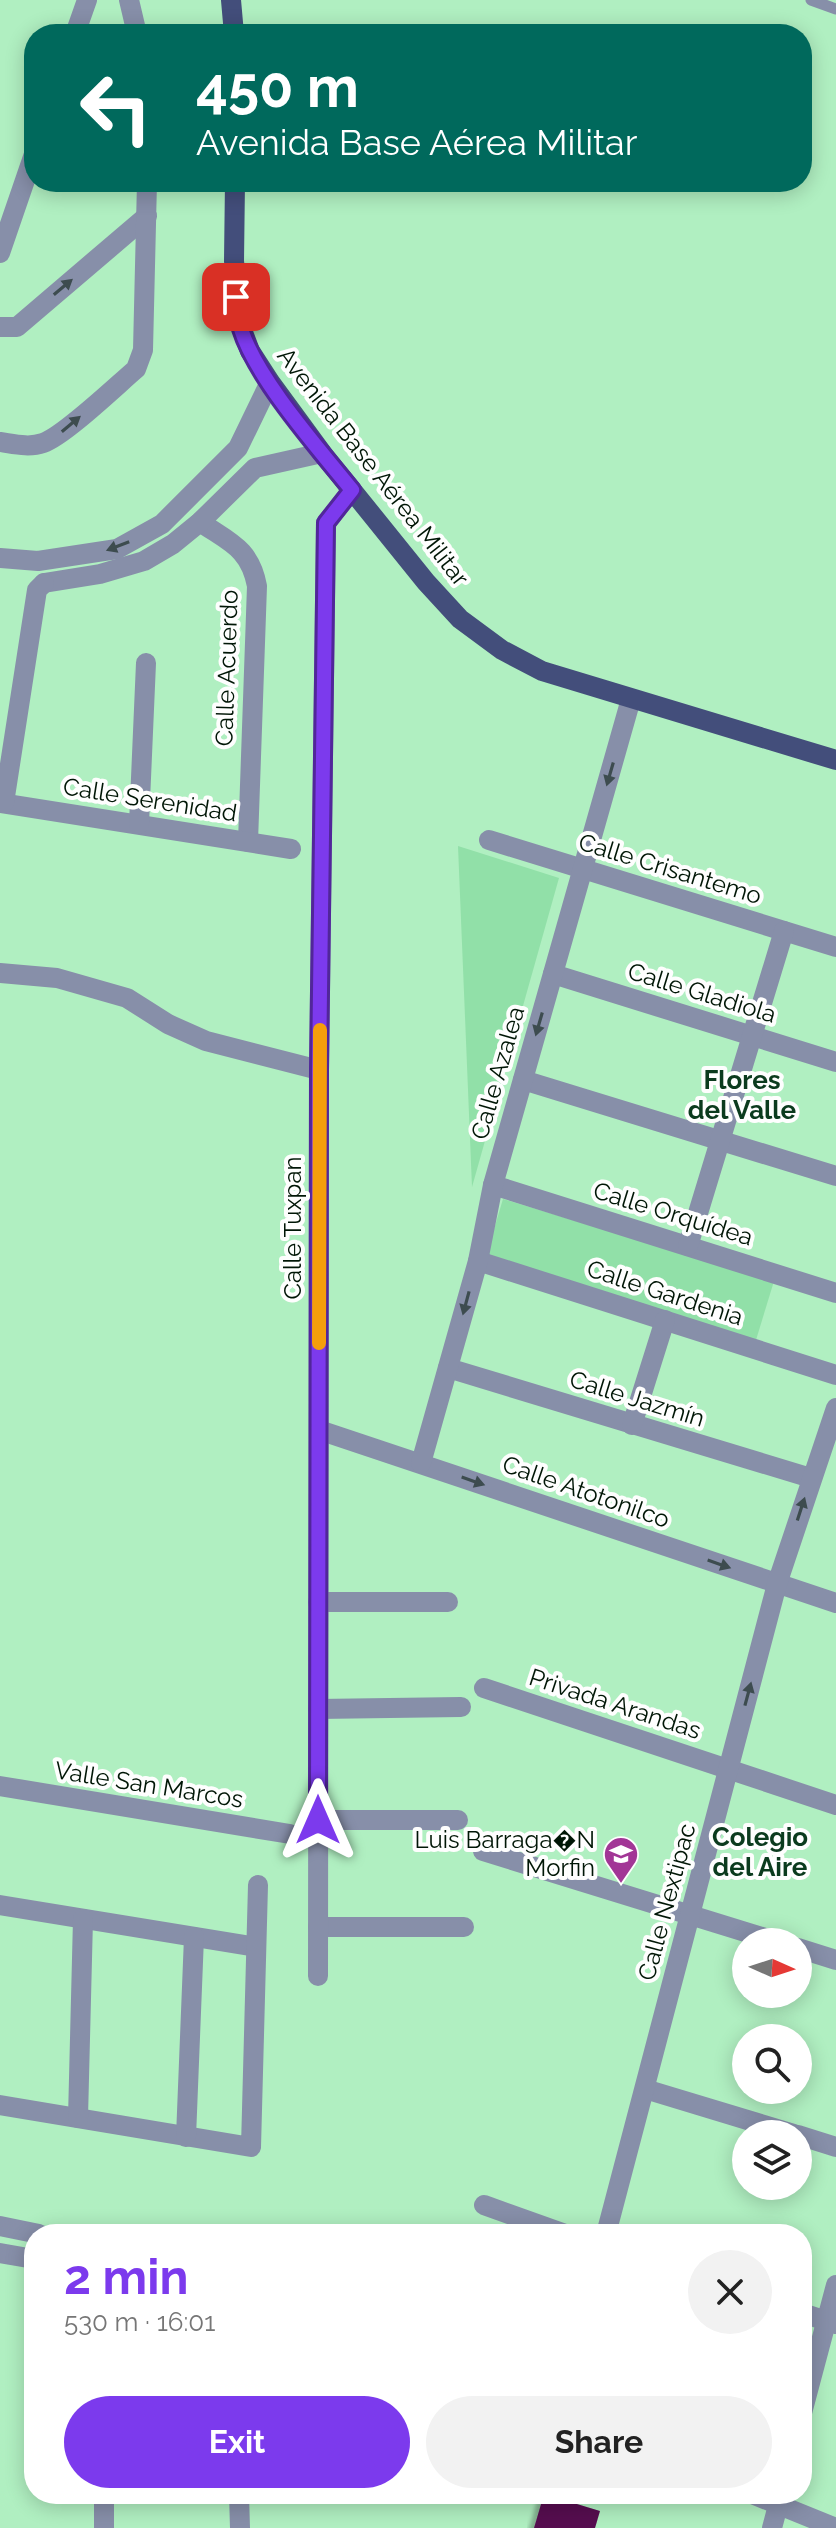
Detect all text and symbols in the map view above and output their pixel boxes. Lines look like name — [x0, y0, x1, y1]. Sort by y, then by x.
text: 450 m — [196, 54, 359, 120]
icon: left — [64, 56, 168, 160]
text: Avenida Base Aérea Militar — [196, 121, 637, 163]
pin — [202, 263, 270, 331]
icon: arrive — [214, 275, 258, 319]
one-way arrow — [53, 279, 73, 296]
street label: Avenida Base Aérea Militar — [271, 342, 476, 592]
one-way arrow — [61, 416, 81, 433]
one-way arrow — [105, 540, 129, 553]
street label: Calle Acuerdo — [209, 589, 244, 747]
one-way arrow — [603, 762, 615, 787]
street label: Calle Serenidad — [61, 771, 239, 828]
street label: Calle Crisantemo — [575, 827, 765, 910]
street label: Calle Gladiola — [624, 956, 780, 1029]
street label: Calle Azalea — [465, 1003, 530, 1143]
one-way arrow — [532, 1012, 544, 1037]
district label: Flores del Valle — [688, 1065, 797, 1125]
street label: Calle Tuxpan — [278, 1157, 307, 1299]
street label: Calle Orquídea — [590, 1176, 756, 1252]
street label: Calle Gardenia — [583, 1254, 747, 1331]
one-way arrow — [460, 1290, 472, 1315]
street label: Calle Jazmín — [566, 1364, 708, 1433]
street label: Calle Atotonilco — [499, 1449, 674, 1534]
one-way arrow — [461, 1475, 485, 1488]
one-way arrow — [795, 1497, 808, 1521]
one-way arrow — [707, 1558, 731, 1571]
street label: Privada Arandas — [526, 1662, 705, 1745]
one-way arrow — [743, 1681, 755, 1706]
street label: Valle San Marcos — [53, 1755, 245, 1814]
position arrow — [276, 1778, 360, 1862]
street label: Calle Nextipac — [632, 1820, 701, 1983]
district label: Colegio del Aire — [712, 1822, 808, 1882]
place label: Luis Barraga�N Morfin — [414, 1825, 595, 1882]
school or university icon: Luis Barraga�N Morfin — [602, 1835, 640, 1885]
north arrow — [732, 1928, 812, 2008]
map controls — [732, 1928, 812, 2200]
button: search — [732, 2024, 812, 2104]
button: layers — [732, 2120, 812, 2200]
text: 2 min — [64, 2249, 189, 2305]
button: close — [688, 2250, 772, 2334]
text: 530 m · 16:01 — [64, 2307, 215, 2337]
button: Exit — [64, 2396, 410, 2488]
button: Share — [426, 2396, 772, 2488]

